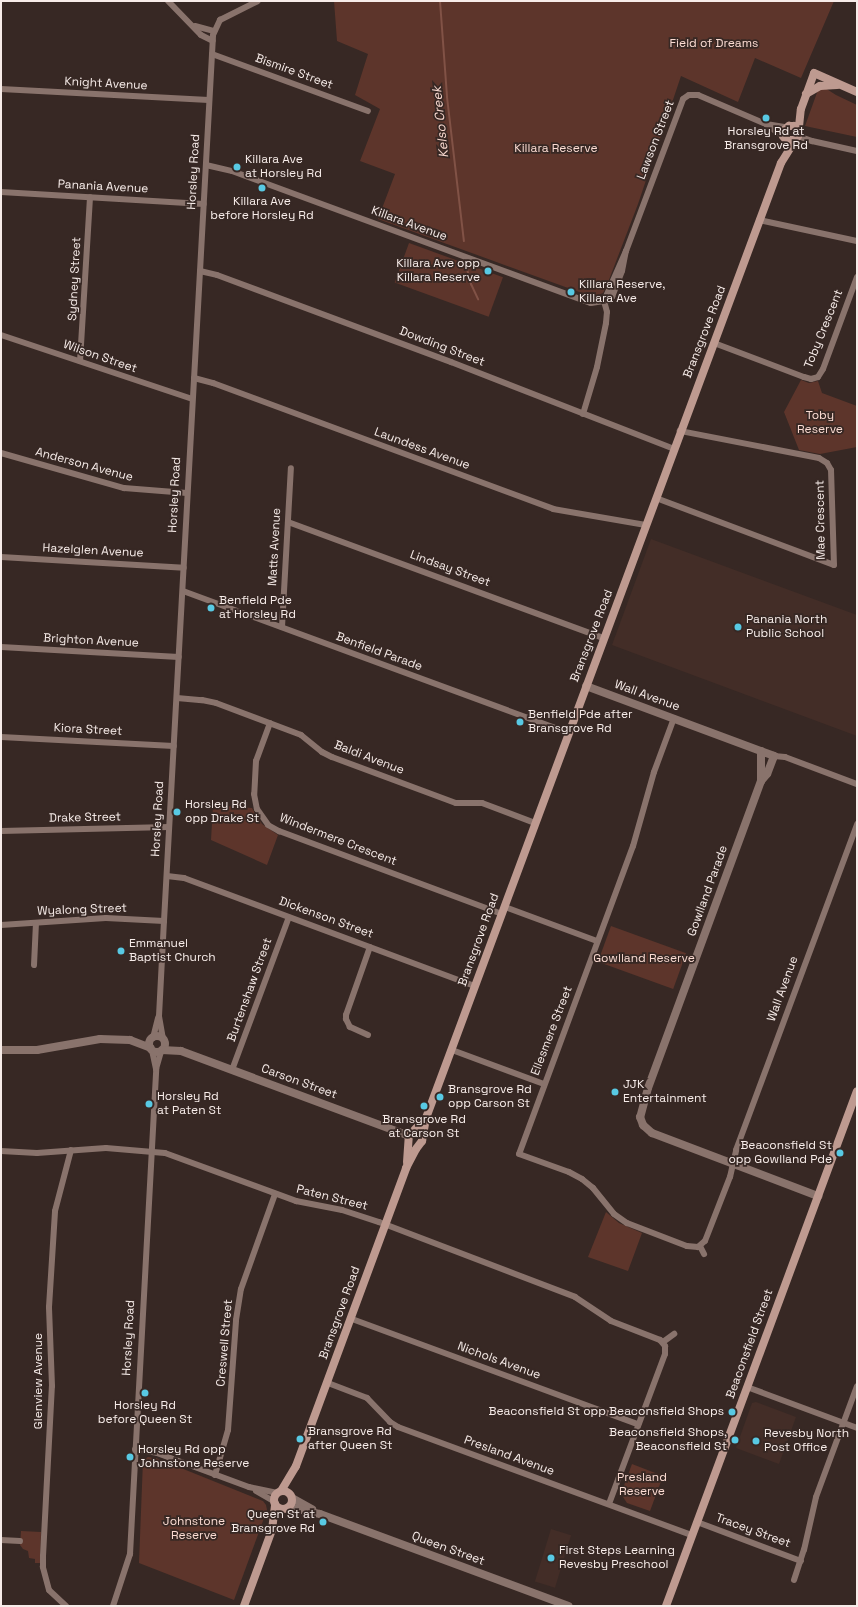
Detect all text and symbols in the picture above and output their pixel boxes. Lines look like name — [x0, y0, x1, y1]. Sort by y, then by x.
park label: Field of Dreams — [670, 37, 758, 51]
street label: Bismire Street — [253, 51, 335, 93]
street label: Knight Avenue — [64, 75, 148, 93]
water label: Kelso Creek — [429, 85, 453, 159]
street label: Lawson Street — [634, 98, 678, 182]
marker: Horsley Rd at Bransgrove Rd — [761, 113, 771, 123]
place label: Horsley Rd at Bransgrove Rd — [724, 125, 808, 153]
street label: Horsley Road — [185, 134, 203, 210]
park label: Killara Reserve — [514, 142, 598, 156]
place label: Killara Ave at Horsley Rd — [245, 153, 322, 181]
marker: Killara Ave at Horsley Rd — [232, 162, 242, 172]
street label: Panania Avenue — [57, 177, 149, 197]
marker: Killara Ave before Horsley Rd — [257, 183, 267, 193]
place label: Killara Ave before Horsley Rd — [210, 195, 314, 223]
street label: Killara Avenue — [369, 204, 449, 244]
street label: Sydney Street — [66, 237, 84, 321]
place label: Killara Ave opp Killara Reserve — [396, 257, 480, 285]
marker: Killara Ave opp Killara Reserve — [483, 266, 493, 276]
place label: Killara Reserve, Killara Ave — [579, 278, 665, 306]
street label: Bransgrove Road — [681, 284, 729, 380]
marker: Killara Reserve, Killara Ave — [566, 287, 576, 297]
street label: Toby Crescent — [802, 287, 846, 371]
street label: Dowding Street — [397, 324, 487, 370]
street label: Wilson Street — [61, 338, 139, 376]
park label: Toby Reserve — [797, 409, 843, 437]
street label: Laundess Avenue — [372, 425, 472, 473]
street label: Anderson Avenue — [33, 445, 135, 485]
street label: Horsley Road — [166, 457, 184, 533]
street label: Mae Crescent — [813, 480, 829, 560]
street label: Matts Avenue — [266, 507, 284, 587]
street label: Hazelglen Avenue — [42, 541, 144, 561]
street label: Lindsay Street — [408, 548, 492, 590]
street label: Bransgrove Road — [568, 588, 616, 684]
place label: Benfield Pde at Horsley Rd — [219, 594, 296, 622]
marker: Benfield Pde at Horsley Rd — [206, 603, 216, 613]
place label: Panania North Public School — [746, 613, 827, 641]
marker: Panania North Public School — [733, 622, 743, 632]
street label: Benfield Parade — [334, 630, 424, 674]
street label: Brighton Avenue — [43, 631, 139, 651]
street label: Wall Avenue — [612, 677, 682, 715]
place label: Benfield Pde after Bransgrove Rd — [528, 708, 633, 736]
marker: Benfield Pde after Bransgrove Rd — [515, 717, 525, 727]
street label: Kiora Street — [53, 721, 123, 739]
street label: Baldi Avenue — [332, 738, 406, 778]
street label: Horsley Road — [149, 781, 167, 857]
place label: Horsley Rd opp Drake St — [185, 798, 259, 826]
marker: Horsley Rd opp Drake St — [172, 807, 182, 817]
street label: Drake Street — [49, 810, 121, 826]
street label: Windermere Crescent — [277, 811, 399, 869]
street label: Gowlland Parade — [685, 844, 731, 938]
street label: Bransgrove Road — [455, 892, 503, 988]
street label: Dickenson Street — [277, 894, 375, 942]
street label: Wyalong Street — [37, 901, 127, 919]
street label: Burtenshaw Street — [225, 936, 275, 1044]
place label: Emmanuel Baptist Church — [129, 937, 216, 965]
marker: Emmanuel Baptist Church — [116, 946, 126, 956]
park label: Gowlland Reserve — [593, 952, 695, 966]
street label: Wall Avenue — [764, 954, 802, 1024]
street label: Ellesmere Street — [528, 984, 576, 1078]
street label: Carson Street — [259, 1062, 339, 1102]
place label: JJK Entertainment — [623, 1078, 707, 1106]
place label: Bransgrove Rd opp Carson St — [448, 1083, 532, 1111]
marker: JJK Entertainment — [610, 1087, 620, 1097]
place label: Horsley Rd at Paten St — [157, 1090, 221, 1118]
marker: Bransgrove Rd opp Carson St — [435, 1092, 445, 1102]
marker: Horsley Rd at Paten St — [144, 1099, 154, 1109]
marker: Bransgrove Rd at Carson St — [419, 1101, 429, 1111]
place label: Bransgrove Rd at Carson St — [382, 1113, 466, 1141]
place label: Beaconsfield St opp Gowlland Pde — [728, 1139, 832, 1167]
marker: Beaconsfield St opp Gowlland Pde — [835, 1148, 845, 1158]
street label: Paten Street — [295, 1182, 369, 1214]
street label: Bransgrove Road — [316, 1265, 364, 1361]
street label: Beaconsfield Street — [724, 1287, 776, 1401]
street label: Creswell Street — [214, 1299, 236, 1387]
street label: Horsley Road — [120, 1300, 138, 1376]
street label: Glenview Avenue — [32, 1333, 46, 1429]
street label: Nichols Avenue — [455, 1339, 543, 1383]
marker: Horsley Rd before Queen St — [140, 1388, 150, 1398]
place label: Horsley Rd before Queen St — [98, 1399, 192, 1427]
place label: Beaconsfield St opp Beaconsfield Shops — [488, 1405, 724, 1419]
marker: Beaconsfield St opp Beaconsfield Shops — [727, 1407, 737, 1417]
place label: Bransgrove Rd after Queen St — [308, 1425, 393, 1453]
place label: Beaconsfield Shops, Beaconsfield St — [609, 1426, 727, 1454]
place label: Revesby North Post Office — [764, 1427, 849, 1455]
street label: Presland Avenue — [462, 1433, 556, 1479]
marker: Bransgrove Rd after Queen St — [295, 1434, 305, 1444]
marker: Beaconsfield Shops, Beaconsfield St — [730, 1435, 740, 1445]
marker: Revesby North Post Office — [751, 1436, 761, 1446]
place label: Horsley Rd opp Johnstone Reserve — [138, 1443, 249, 1471]
marker: Horsley Rd opp Johnstone Reserve — [125, 1452, 135, 1462]
park label: Presland Reserve — [617, 1471, 667, 1499]
place label: Queen St at Bransgrove Rd — [231, 1508, 315, 1536]
street label: Tracey Street — [714, 1511, 792, 1551]
park label: Johnstone Reserve — [163, 1515, 225, 1543]
marker: Queen St at Bransgrove Rd — [318, 1517, 328, 1527]
street label: Queen Street — [410, 1529, 486, 1569]
place label: First Steps Learning Revesby Preschool — [559, 1544, 675, 1572]
marker: First Steps Learning Revesby Preschool — [546, 1553, 556, 1563]

